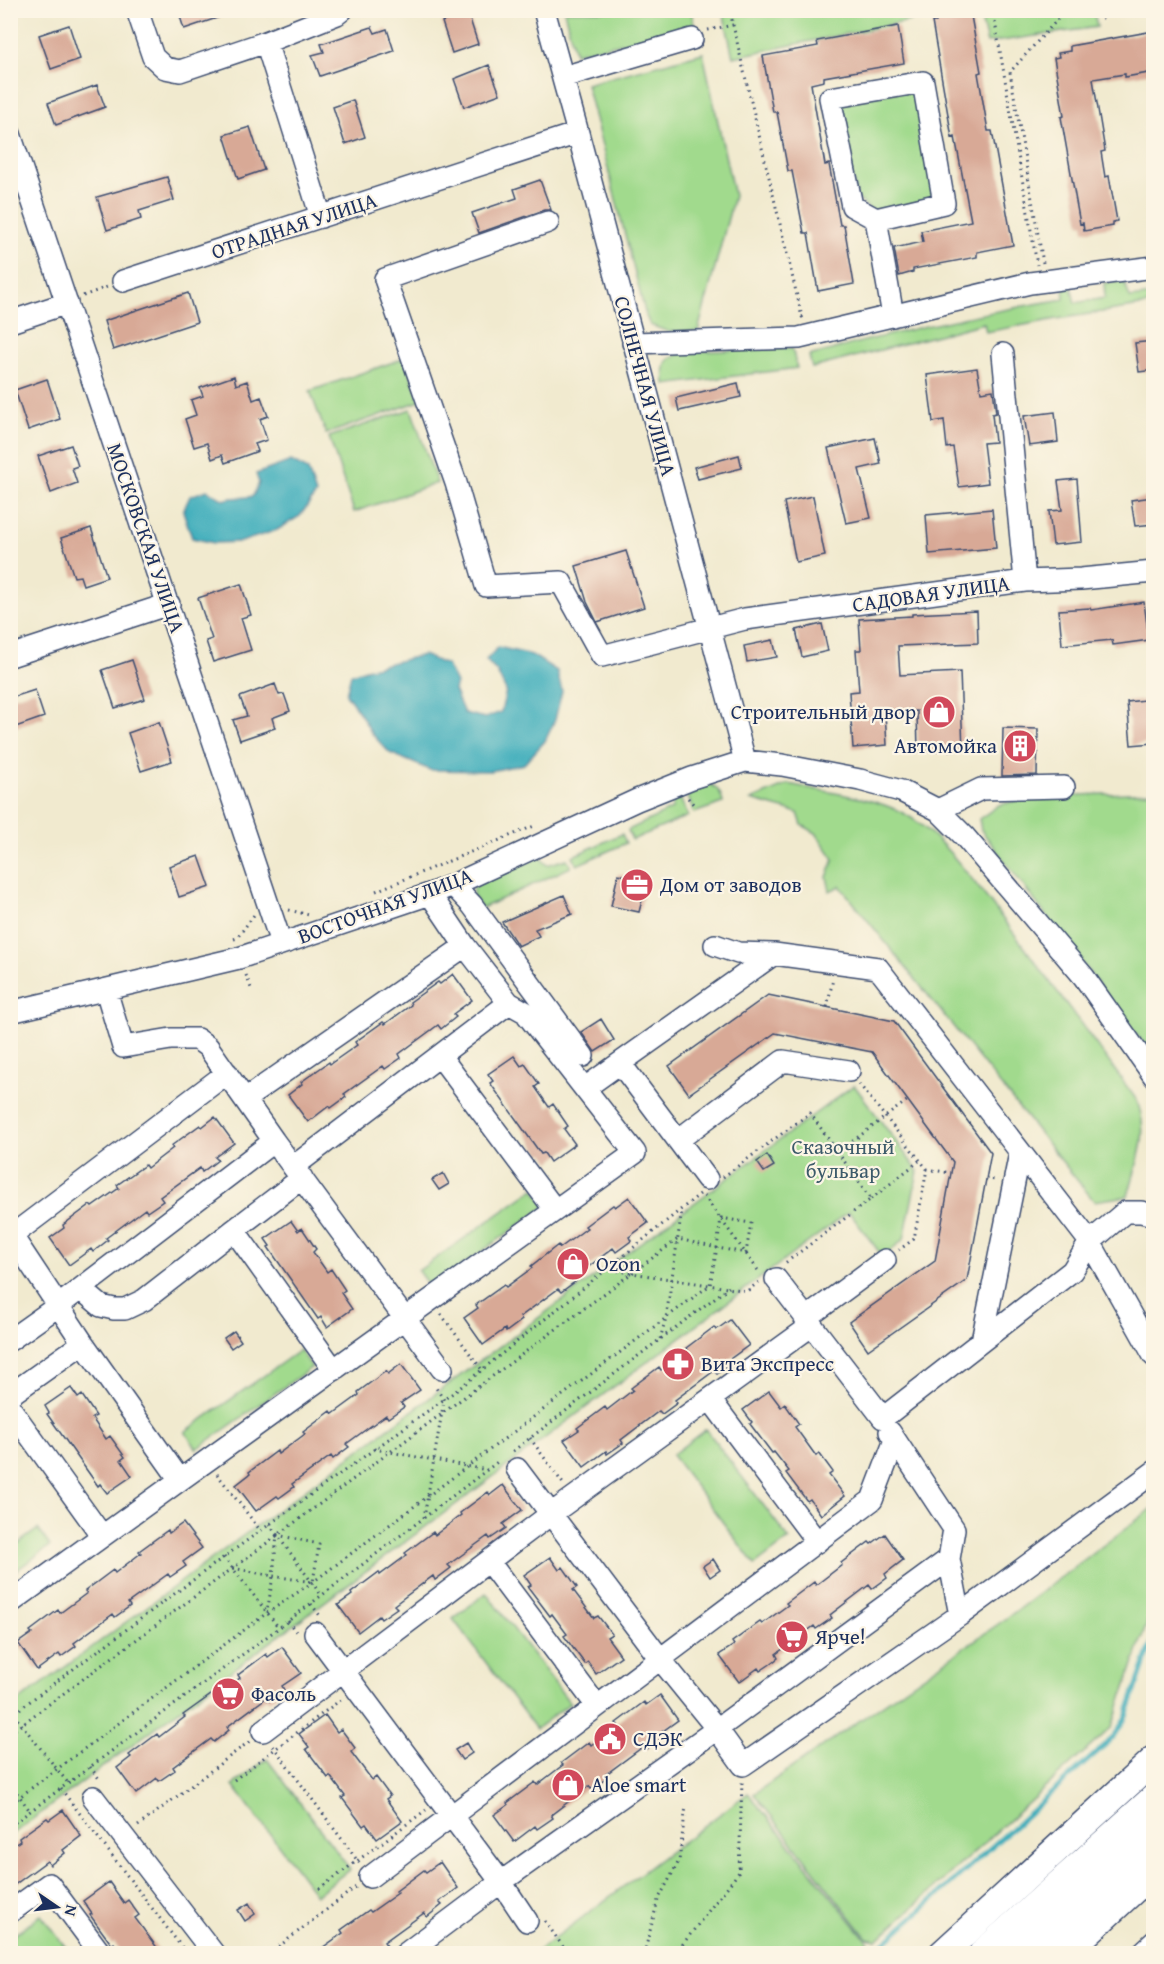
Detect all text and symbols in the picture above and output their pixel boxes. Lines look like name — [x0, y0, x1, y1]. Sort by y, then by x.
street label: ОТРАДНАЯ УЛИЦА — [207, 184, 381, 267]
street label: СОЛНЕЧНАЯ УЛИЦА — [607, 292, 684, 480]
street label: МОСКОВСКАЯ УЛИЦА — [99, 439, 194, 637]
street label: САДОВАЯ УЛИЦА — [850, 567, 1012, 620]
shop icon: Строительный двор — [921, 694, 957, 730]
place label: Строительный двор — [731, 696, 916, 727]
building icon: Автомойка — [1002, 728, 1038, 764]
place label: Автомойка — [894, 730, 997, 761]
street label: ВОСТОЧНАЯ УЛИЦА — [293, 859, 477, 951]
office icon: Дом от заводов — [619, 867, 655, 903]
place label: Дом от заводов — [659, 869, 802, 900]
park label: Сказочный бульвар — [792, 1131, 894, 1186]
shop icon: Ozon — [555, 1246, 591, 1282]
place label: Ozon — [596, 1248, 641, 1279]
pharmacy icon: Вита Экспресс — [660, 1346, 696, 1382]
place label: Вита Экспресс — [701, 1348, 834, 1379]
supermarket icon: Ярче! — [774, 1619, 810, 1655]
place label: Ярче! — [814, 1621, 866, 1652]
supermarket icon: Фасоль — [210, 1676, 246, 1712]
place label: Фасоль — [251, 1678, 316, 1709]
public building icon: СДЭК — [592, 1721, 628, 1757]
place label: СДЭК — [633, 1723, 683, 1754]
shop icon: Aloe smart — [550, 1767, 586, 1803]
place label: Aloe smart — [591, 1769, 687, 1800]
north arrow — [27, 1877, 87, 1937]
text: N — [59, 1903, 84, 1919]

